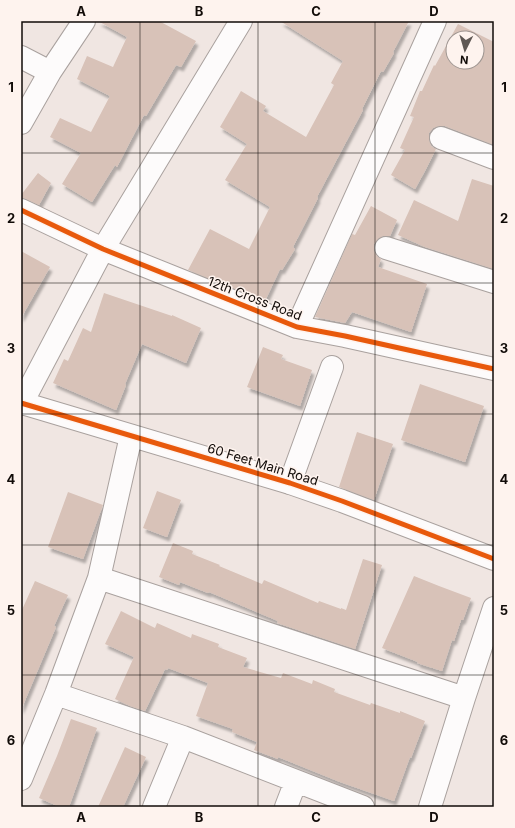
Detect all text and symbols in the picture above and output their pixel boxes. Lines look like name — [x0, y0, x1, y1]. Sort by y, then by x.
text: A — [76, 3, 86, 19]
text: B — [195, 3, 204, 19]
text: C — [311, 3, 321, 19]
text: D — [429, 3, 439, 19]
north arrow — [445, 30, 485, 70]
text: N — [459, 53, 469, 67]
text: 1 — [8, 79, 14, 95]
text: 1 — [501, 79, 507, 95]
text: 2 — [7, 210, 15, 226]
text: 2 — [500, 210, 508, 226]
street label: 12th Cross Road — [206, 273, 304, 323]
text: 3 — [7, 340, 15, 356]
text: 3 — [500, 340, 508, 356]
street label: 60 Feet Main Road — [206, 440, 320, 488]
text: 4 — [7, 471, 16, 487]
text: 4 — [500, 471, 509, 487]
text: 5 — [7, 602, 15, 618]
text: 5 — [500, 602, 508, 618]
text: 6 — [7, 732, 15, 748]
text: 6 — [500, 732, 508, 748]
text: A — [76, 809, 86, 825]
text: B — [195, 809, 204, 825]
text: C — [311, 809, 321, 825]
text: D — [429, 809, 439, 825]

